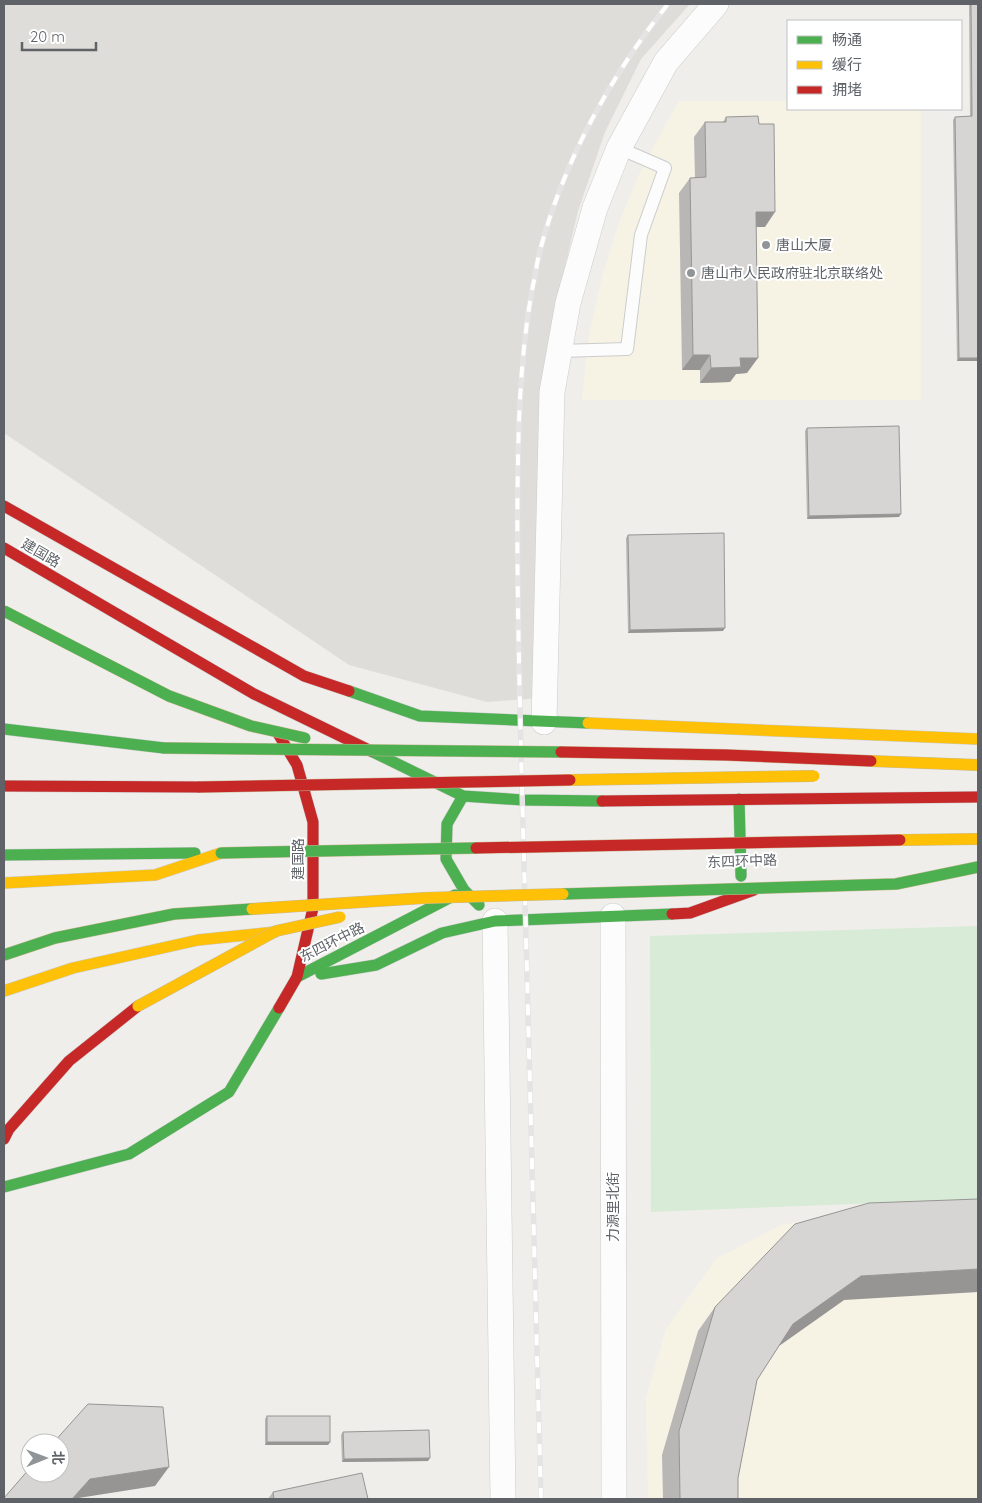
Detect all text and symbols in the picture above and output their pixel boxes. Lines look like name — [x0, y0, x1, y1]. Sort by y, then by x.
scale bar — [22, 20, 96, 52]
legend — [787, 20, 962, 110]
text: 20 m — [30, 27, 65, 46]
text: 畅通 — [832, 30, 862, 49]
text: 缓行 — [832, 55, 862, 74]
text: 拥堵 — [832, 80, 862, 99]
place label: 唐山大厦 — [776, 236, 832, 254]
marker: 唐山大厦 — [760, 239, 772, 251]
place label: 唐山市人民政府驻北京联络处 — [701, 264, 883, 282]
marker: 唐山市人民政府驻北京联络处 — [685, 267, 697, 279]
street label: 建国路 — [18, 535, 64, 571]
street label: 建国路 — [289, 838, 307, 880]
street label: 东四环中路 — [707, 851, 777, 871]
street label: 东四环中路 — [297, 918, 367, 966]
street label: 力源里北街 — [604, 1172, 622, 1242]
north arrow — [20, 1433, 70, 1483]
text: 北 — [49, 1451, 67, 1465]

